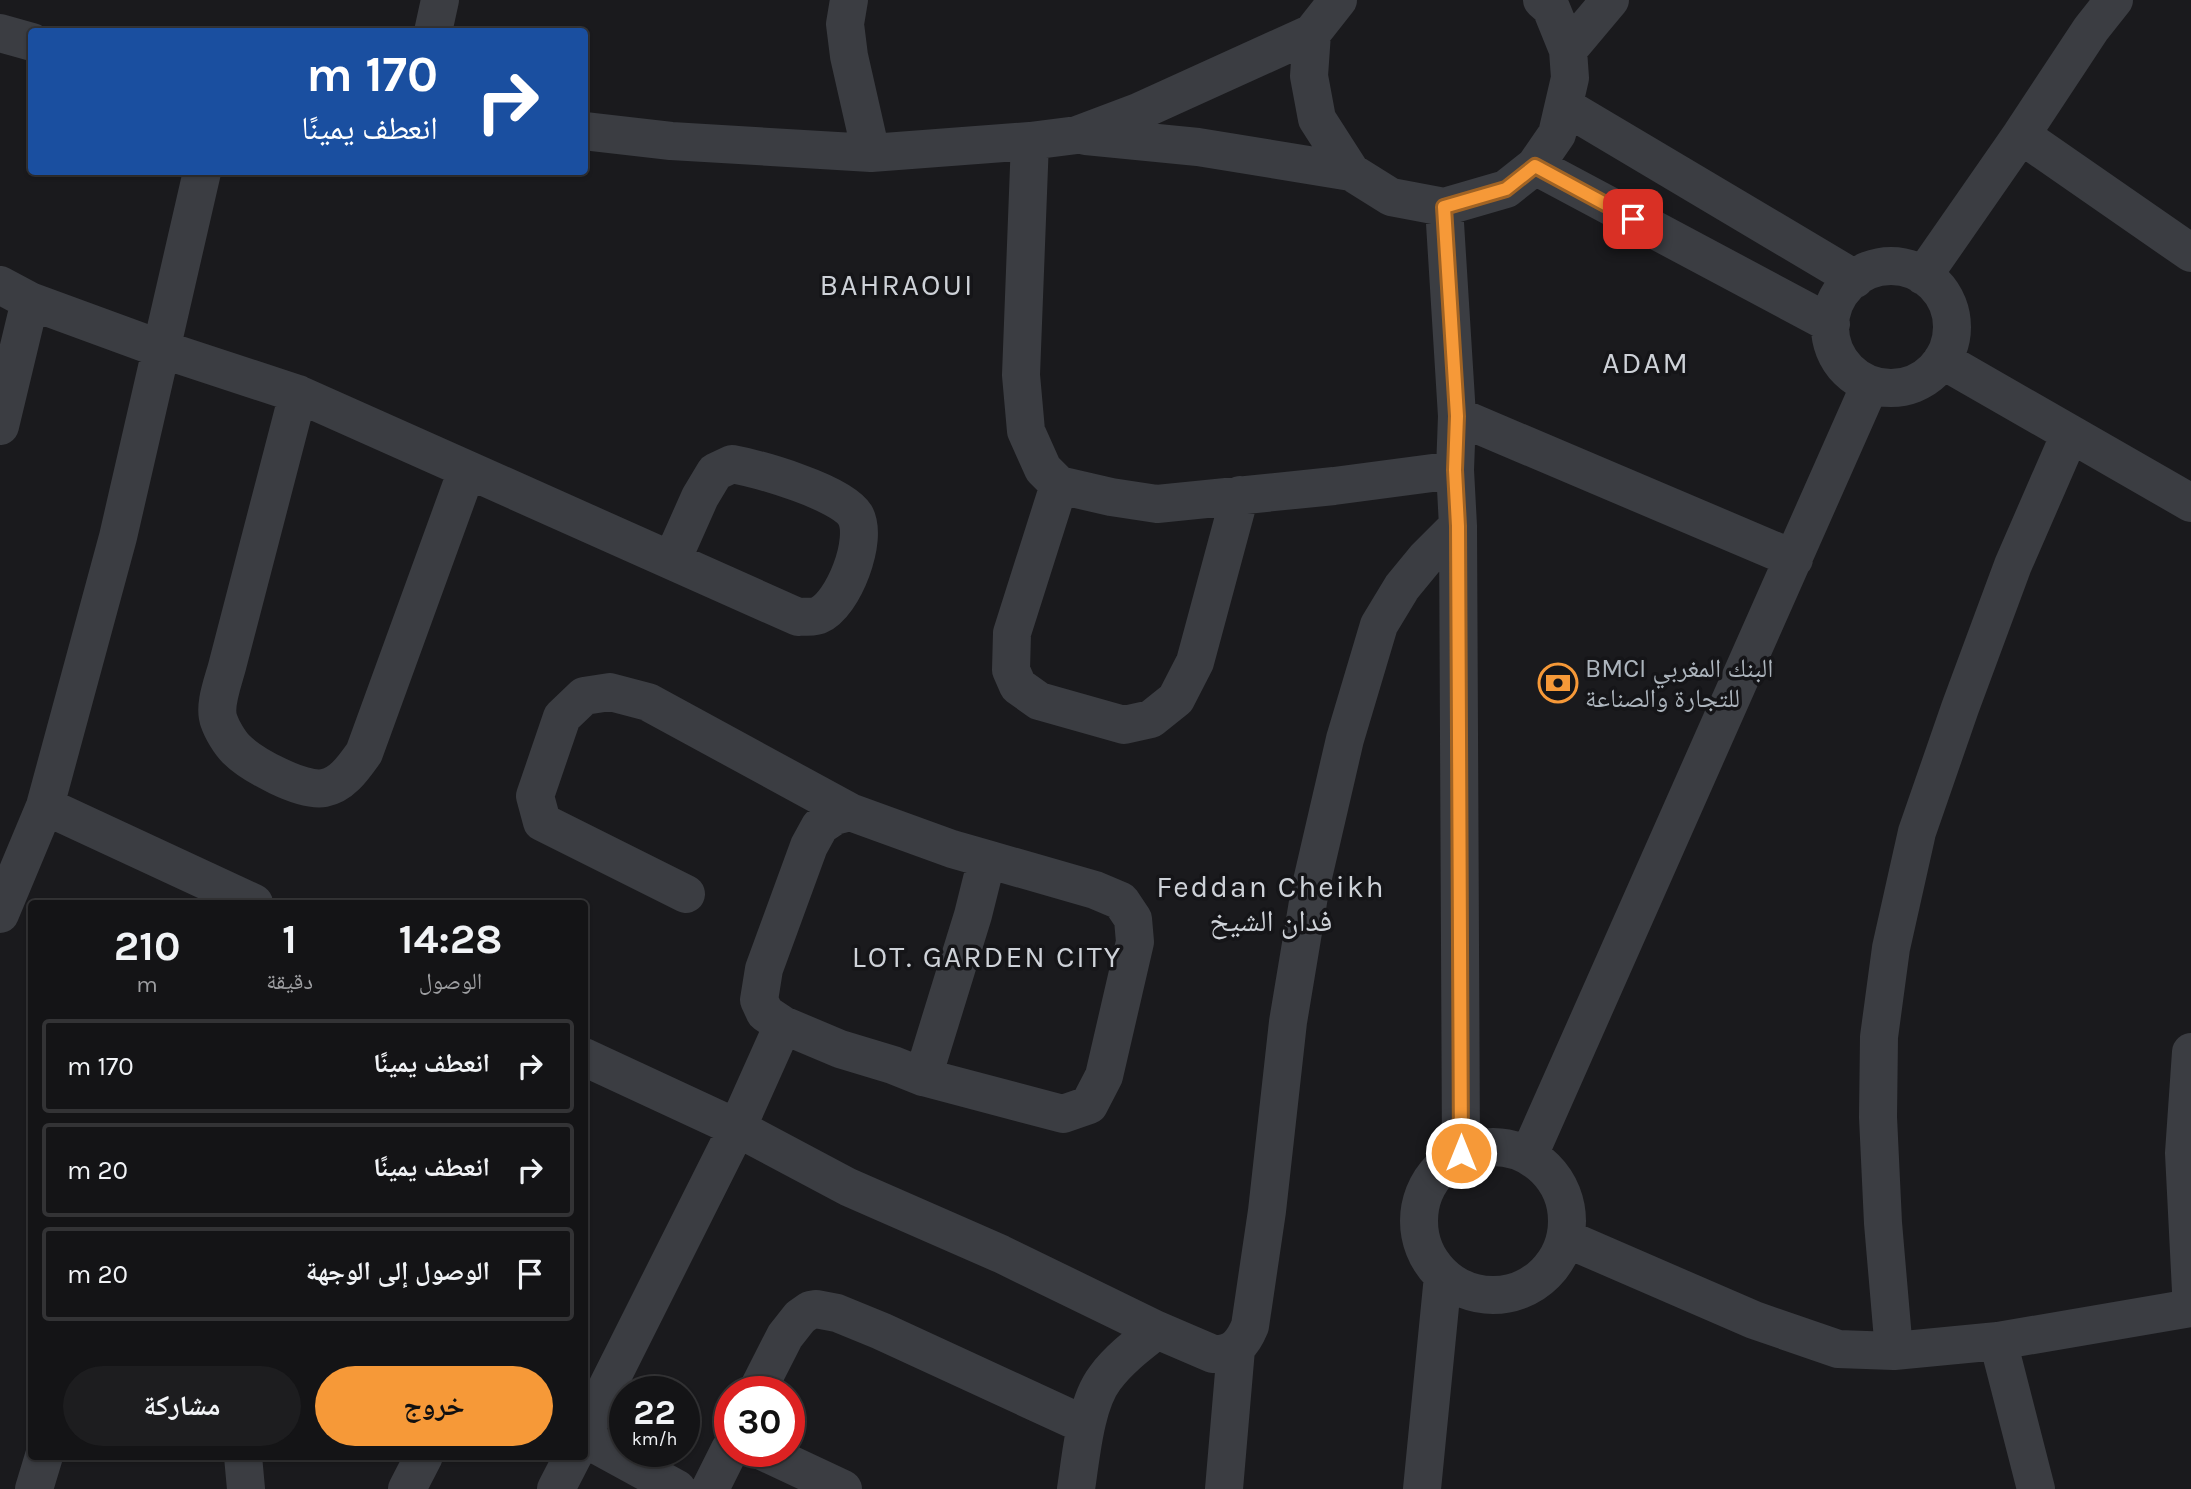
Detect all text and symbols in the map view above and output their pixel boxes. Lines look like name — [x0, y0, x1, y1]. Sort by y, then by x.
text: 170 m — [306, 46, 438, 103]
icon: right — [462, 56, 553, 147]
text: انعطف يمينًا — [301, 110, 438, 147]
pin — [1603, 189, 1663, 249]
icon: arrive — [1614, 200, 1652, 238]
district label: BAHRAOUI — [820, 267, 974, 303]
district label: ADAM — [1602, 345, 1690, 381]
place label: BMCI البنك المغربي للتجارة والصناعة — [1585, 653, 1774, 714]
bank icon: BMCI البنك المغربي للتجارة والصناعة — [1537, 662, 1579, 704]
district label: Feddan Cheikh فدان الشيخ — [1156, 869, 1386, 940]
text: 1 — [282, 914, 297, 964]
text: 14:28 — [399, 914, 502, 964]
text: 210 — [114, 921, 181, 971]
district label: LOT. GARDEN CITY — [852, 939, 1122, 975]
text: دقيقة — [266, 968, 313, 995]
text: الوصول — [419, 968, 482, 995]
text: m — [136, 971, 158, 998]
icon: right — [511, 1047, 549, 1085]
text: انعطف يمينًا — [373, 1048, 490, 1079]
text: 170 m — [67, 1051, 134, 1082]
position arrow — [1424, 1116, 1498, 1190]
icon: right — [511, 1151, 549, 1189]
text: انعطف يمينًا — [373, 1152, 490, 1183]
text: 20 m — [67, 1155, 128, 1186]
icon: arrive — [511, 1255, 549, 1293]
text: الوصول إلى الوجهة — [306, 1256, 490, 1287]
text: 20 m — [67, 1259, 128, 1290]
button: مشاركة — [63, 1366, 301, 1446]
button: خروج — [315, 1366, 553, 1446]
speed limit sign: 30 — [714, 1376, 805, 1467]
text: 22 — [633, 1392, 676, 1433]
text: km/h — [632, 1428, 677, 1450]

